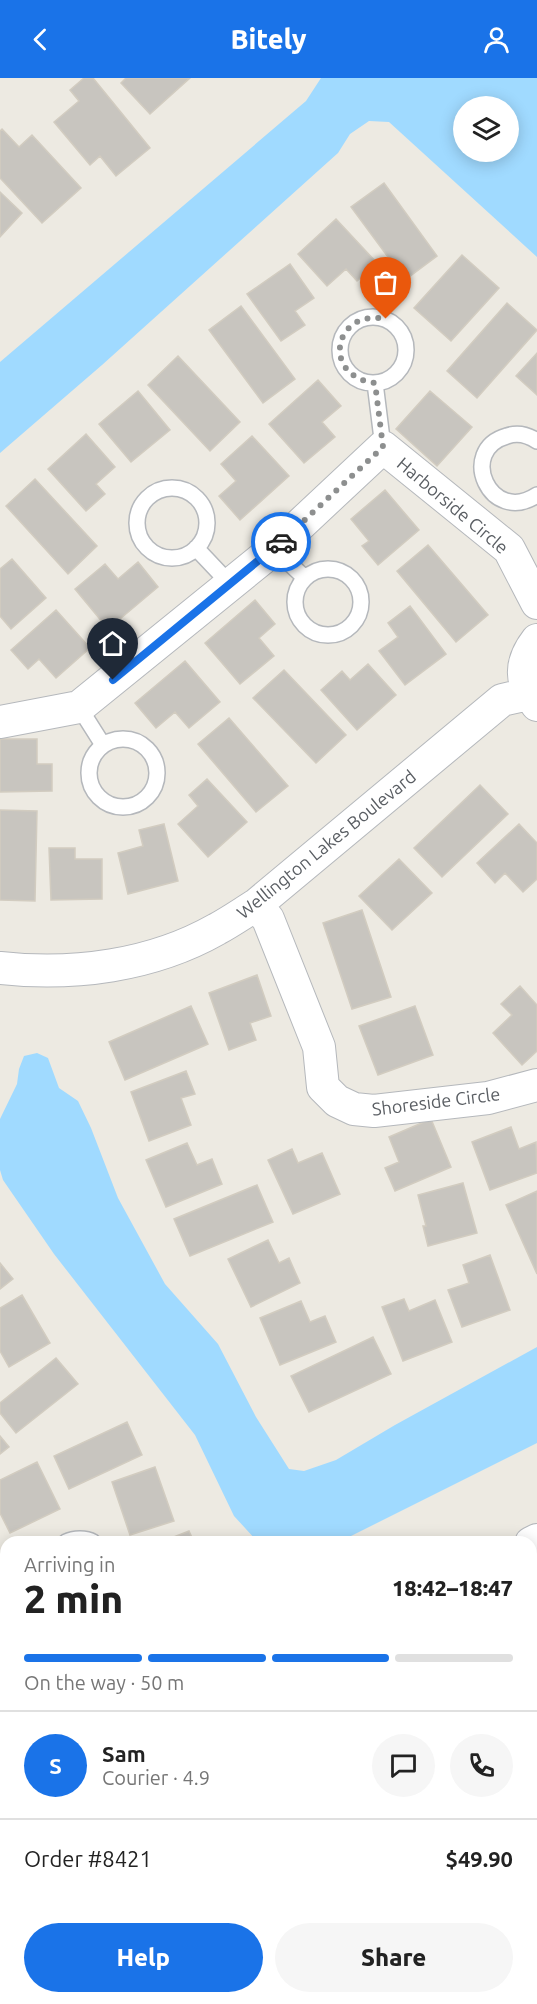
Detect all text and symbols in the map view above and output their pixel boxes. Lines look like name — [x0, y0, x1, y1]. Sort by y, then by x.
icon: back — [24, 23, 57, 56]
icon: person — [480, 23, 513, 56]
text: Bitely — [230, 24, 307, 54]
map controls — [453, 96, 519, 162]
button: layers — [453, 96, 519, 162]
pin — [360, 257, 411, 319]
icon: bag — [369, 266, 402, 299]
street label: Harborside Circle — [394, 453, 512, 557]
courier — [251, 512, 311, 572]
icon: car — [265, 526, 298, 559]
pin — [87, 618, 138, 680]
icon: home — [96, 627, 129, 660]
street label: Wellington Lakes Boulevard — [233, 766, 419, 922]
street label: Shoreside Circle — [371, 1083, 501, 1119]
text: Arriving in — [24, 1553, 115, 1576]
text: 18:42–18:47 — [392, 1575, 513, 1600]
text: 2 min — [24, 1577, 123, 1620]
text: On the way · 50 m — [24, 1671, 184, 1694]
button: chat — [372, 1734, 435, 1797]
button: phone — [450, 1734, 513, 1797]
text: Sam — [102, 1741, 146, 1766]
text: S — [49, 1753, 62, 1778]
text: Courier · 4.9 — [102, 1766, 210, 1789]
text: Order #8421 — [24, 1846, 152, 1871]
text: $49.90 — [446, 1846, 513, 1871]
button: Help — [24, 1923, 263, 1992]
button: Share — [275, 1923, 513, 1992]

